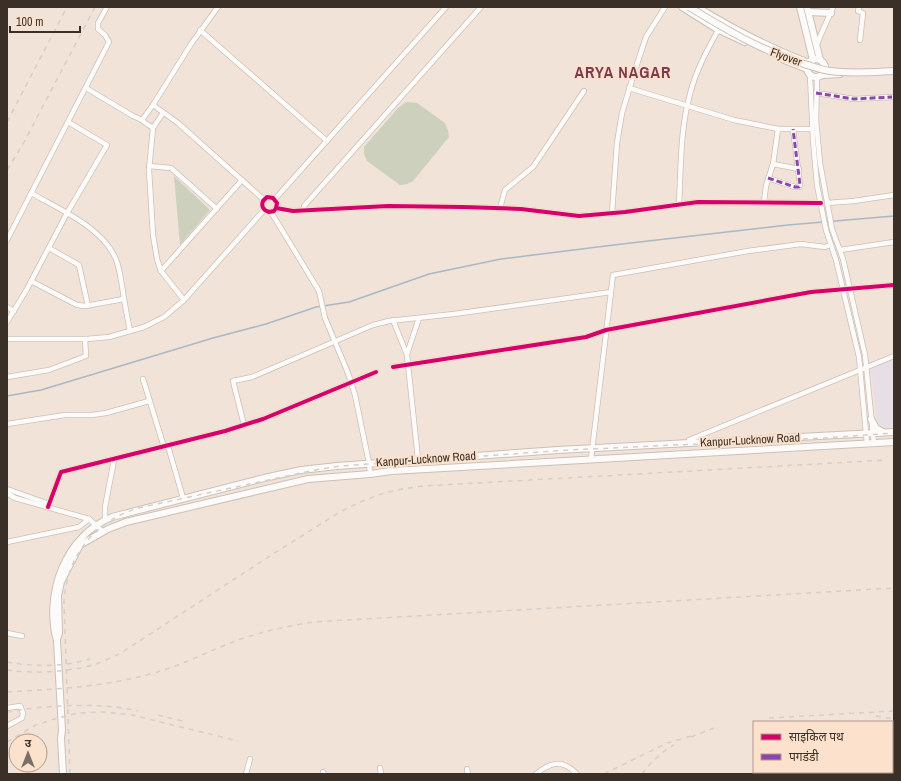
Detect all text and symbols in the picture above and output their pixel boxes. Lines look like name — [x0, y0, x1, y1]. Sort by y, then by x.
scale bar — [10, 8, 80, 34]
text: 100 m — [16, 14, 43, 30]
street label: Flyover — [768, 44, 805, 70]
district label: ARYA NAGAR — [575, 61, 671, 83]
street label: Kanpur-Lucknow Road — [700, 429, 800, 451]
street label: Kanpur-Lucknow Road — [376, 448, 476, 470]
legend — [753, 721, 893, 773]
text: साइकिल पथ — [789, 729, 844, 745]
north arrow — [8, 733, 48, 773]
text: उ — [25, 736, 32, 750]
text: पगडंडी — [789, 749, 819, 765]

